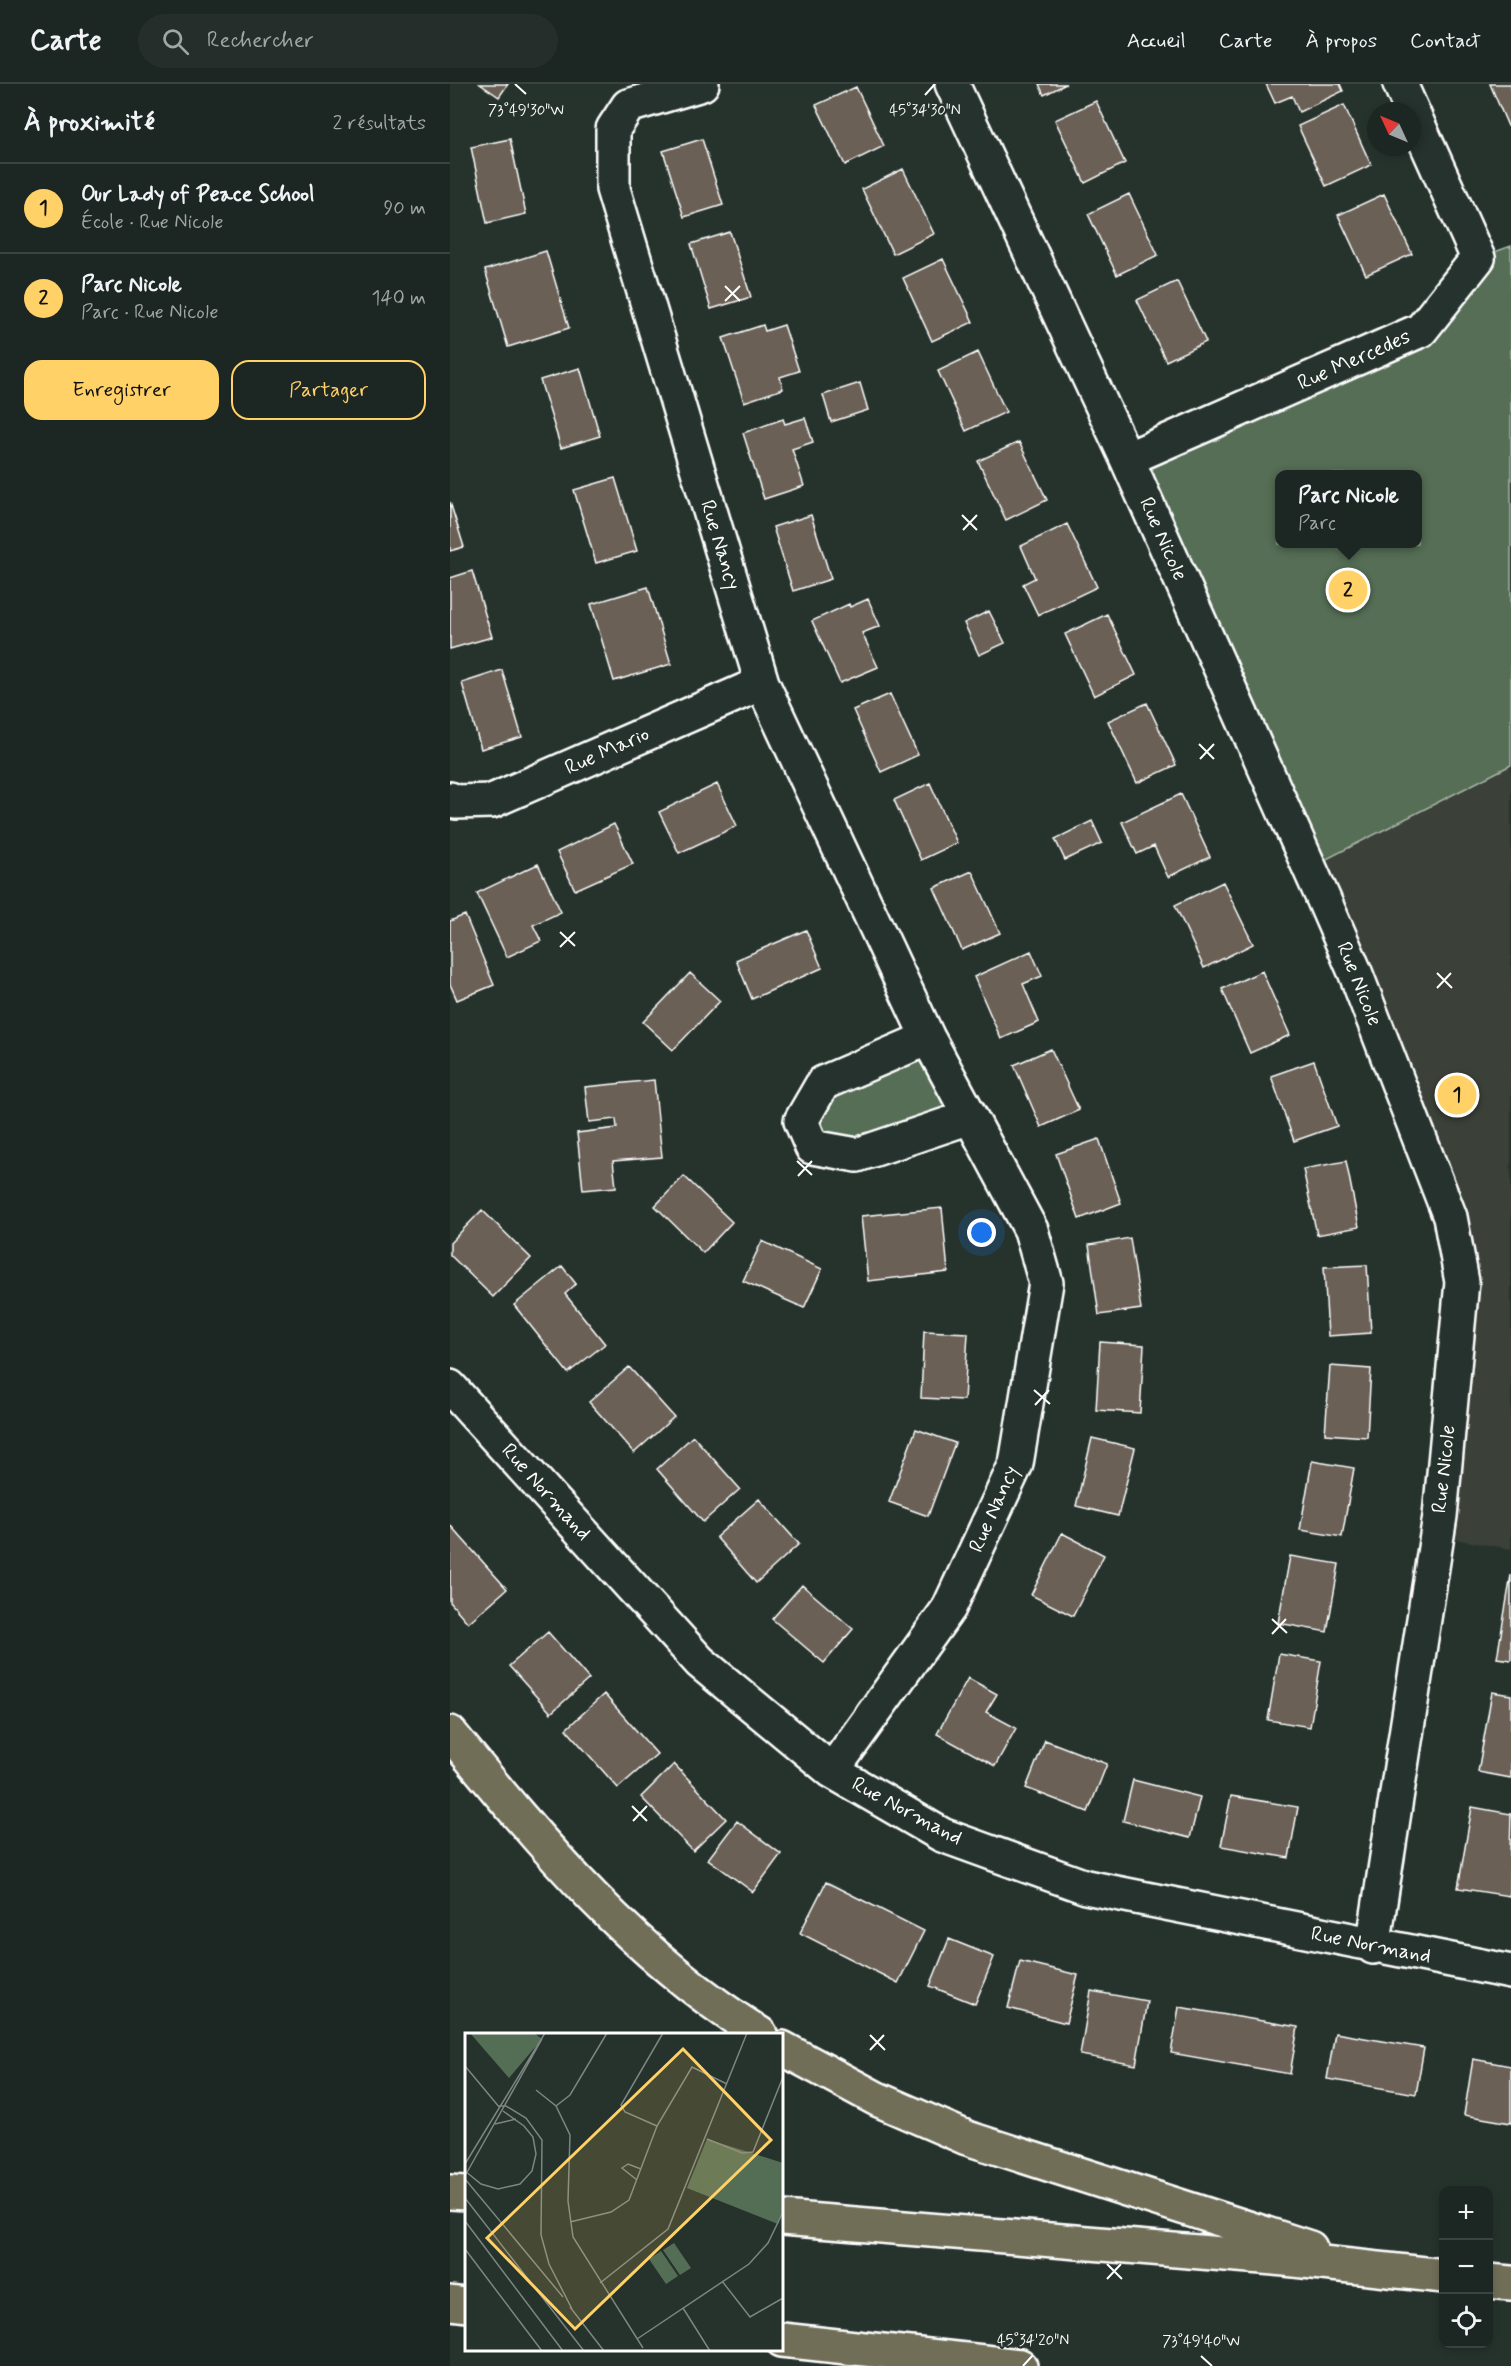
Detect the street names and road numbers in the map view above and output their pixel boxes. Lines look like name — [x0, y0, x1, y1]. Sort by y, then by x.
street label: Rue Mercedes — [1293, 323, 1415, 397]
street label: Rue Nicole — [1132, 493, 1194, 585]
street label: Rue Nancy — [693, 497, 747, 593]
street label: Rue Mario — [560, 720, 654, 782]
street label: Rue Nicole — [1329, 938, 1389, 1030]
street label: Rue Nicole — [1425, 1423, 1463, 1515]
street label: Rue Normand — [495, 1437, 597, 1547]
street label: Rue Nancy — [962, 1461, 1026, 1557]
street label: Rue Normand — [847, 1770, 967, 1852]
street label: Rue Normand — [1309, 1920, 1433, 1970]

